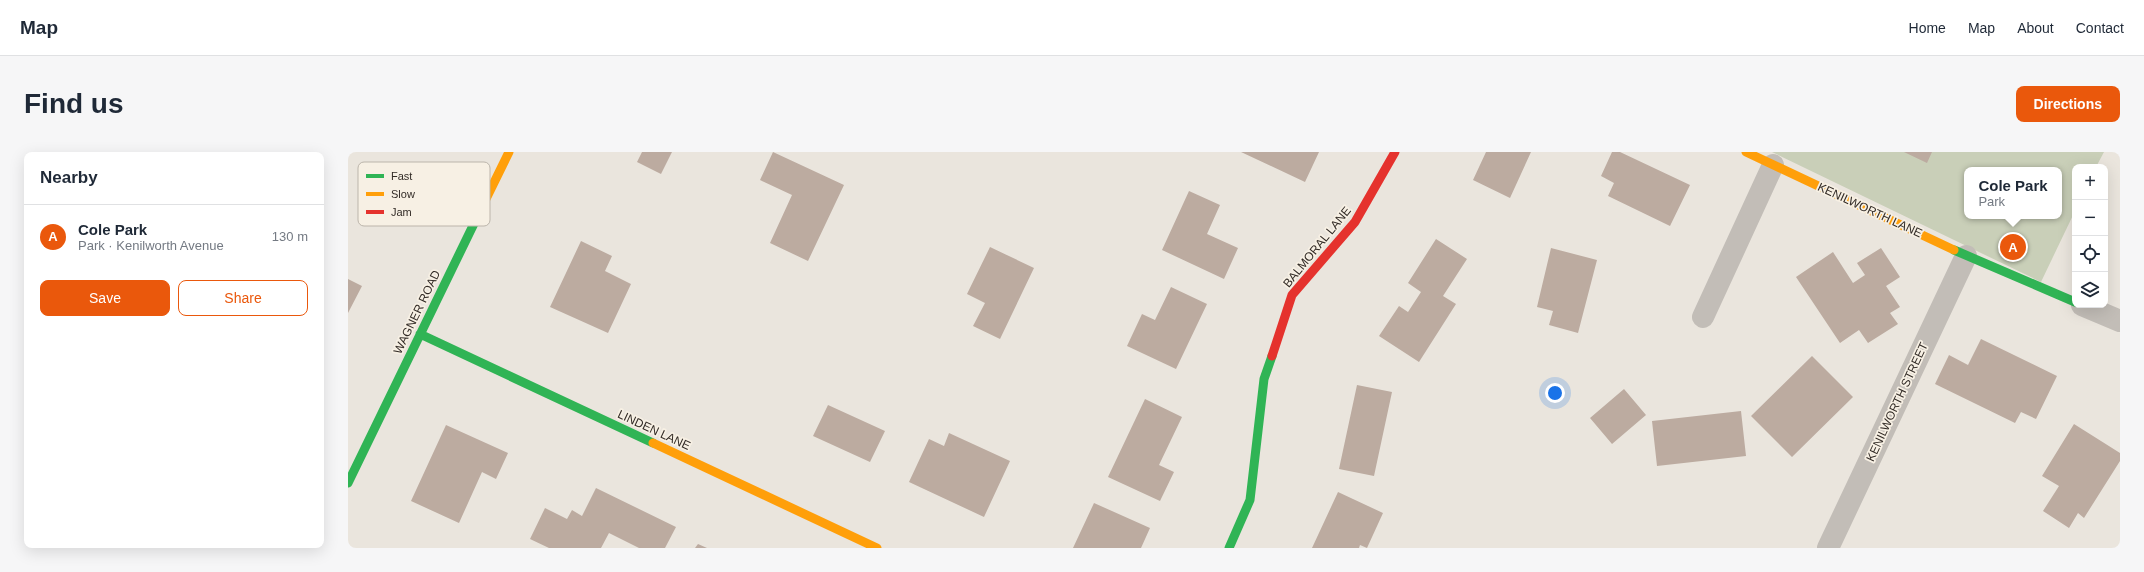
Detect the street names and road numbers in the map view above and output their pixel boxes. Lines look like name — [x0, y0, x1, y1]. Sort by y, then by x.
street label: KENILWORTH LANE — [1816, 180, 1924, 240]
street label: BALMORAL LANE — [1280, 204, 1354, 290]
street label: WAGNER ROAD — [391, 267, 444, 356]
street label: KENILWORTH STREET — [1863, 340, 1931, 464]
street label: LINDEN LANE — [615, 407, 693, 453]

